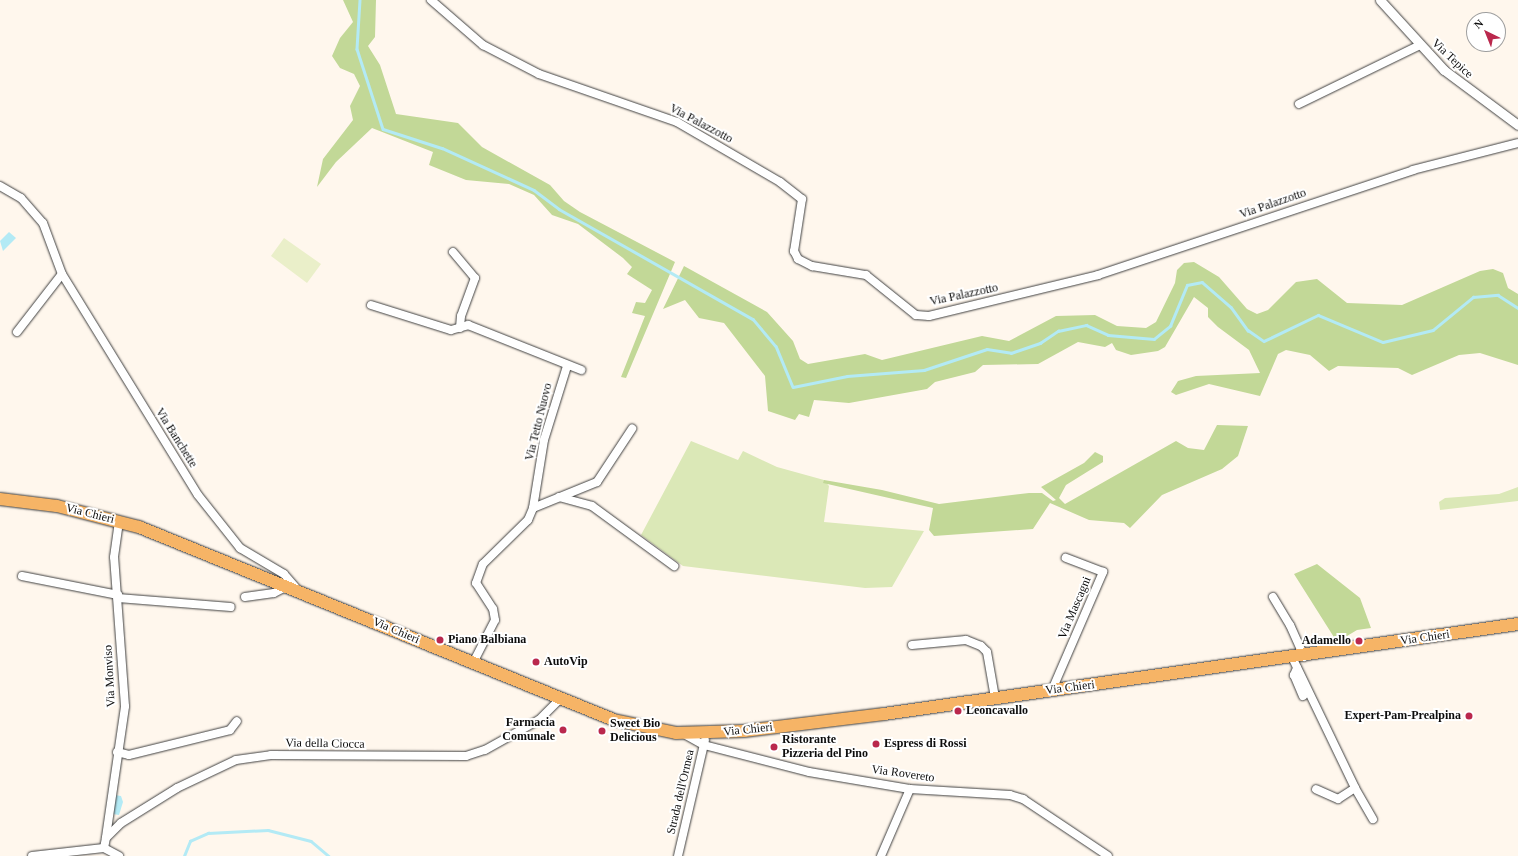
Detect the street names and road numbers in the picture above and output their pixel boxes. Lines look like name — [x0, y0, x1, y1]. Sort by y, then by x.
street label: Via Tepice — [1428, 36, 1476, 82]
street label: Via Palazzotto — [667, 101, 735, 147]
street label: Via Palazzotto — [1238, 186, 1308, 222]
street label: Via Palazzotto — [928, 281, 1000, 309]
street label: Via Tetto Nuovo — [522, 382, 556, 462]
street label: Via Banchette — [152, 406, 200, 470]
street label: Via Chieri — [64, 501, 116, 527]
street label: Via Mascagni — [1055, 575, 1095, 641]
street label: Via Chieri — [370, 615, 422, 647]
street label: Via Chieri — [1399, 627, 1451, 649]
street label: Via Monviso — [101, 645, 119, 707]
street label: Via Chieri — [1045, 678, 1095, 698]
street label: Via Chieri — [723, 720, 773, 740]
street label: Via della Ciocca — [285, 736, 365, 752]
street label: Strada dell'Ormea — [664, 748, 698, 836]
street label: Via Rovereto — [871, 762, 935, 786]

